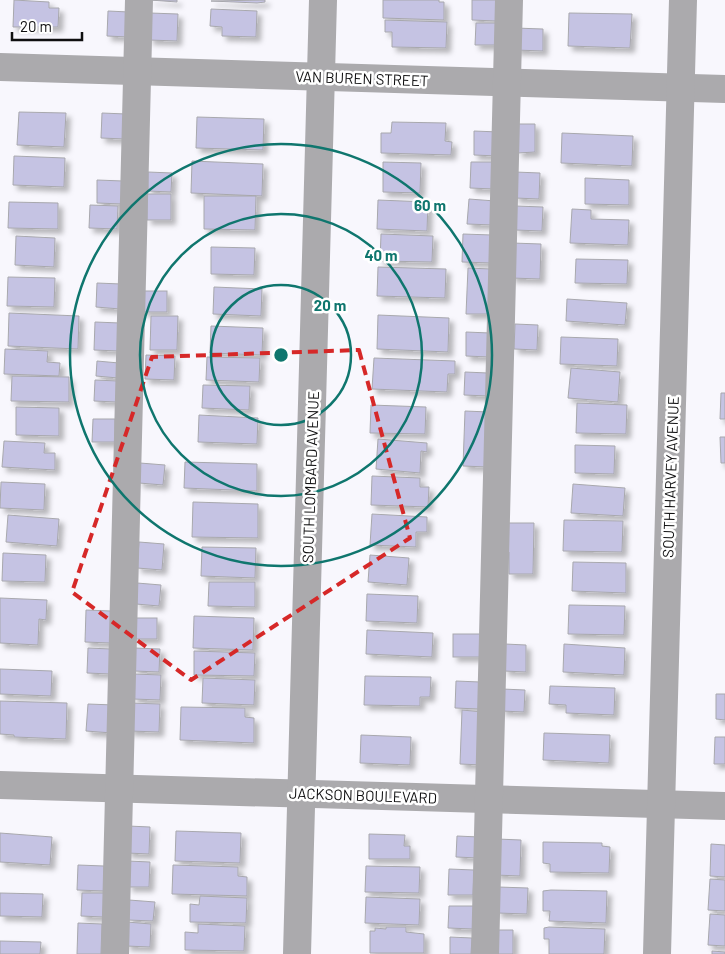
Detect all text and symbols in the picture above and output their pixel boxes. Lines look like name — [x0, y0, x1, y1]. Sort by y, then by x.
scale bar — [12, 10, 82, 42]
text: 20 m — [20, 17, 52, 35]
street label: VAN BUREN STREET — [295, 67, 429, 89]
text: 60 m — [414, 196, 446, 214]
text: 40 m — [364, 246, 398, 264]
text: 20 m — [314, 296, 346, 314]
centre of rings — [272, 346, 290, 364]
street label: SOUTH LOMBARD AVENUE — [298, 391, 322, 563]
street label: SOUTH HARVEY AVENUE — [658, 396, 682, 558]
street label: JACKSON BOULEVARD — [289, 783, 437, 807]

